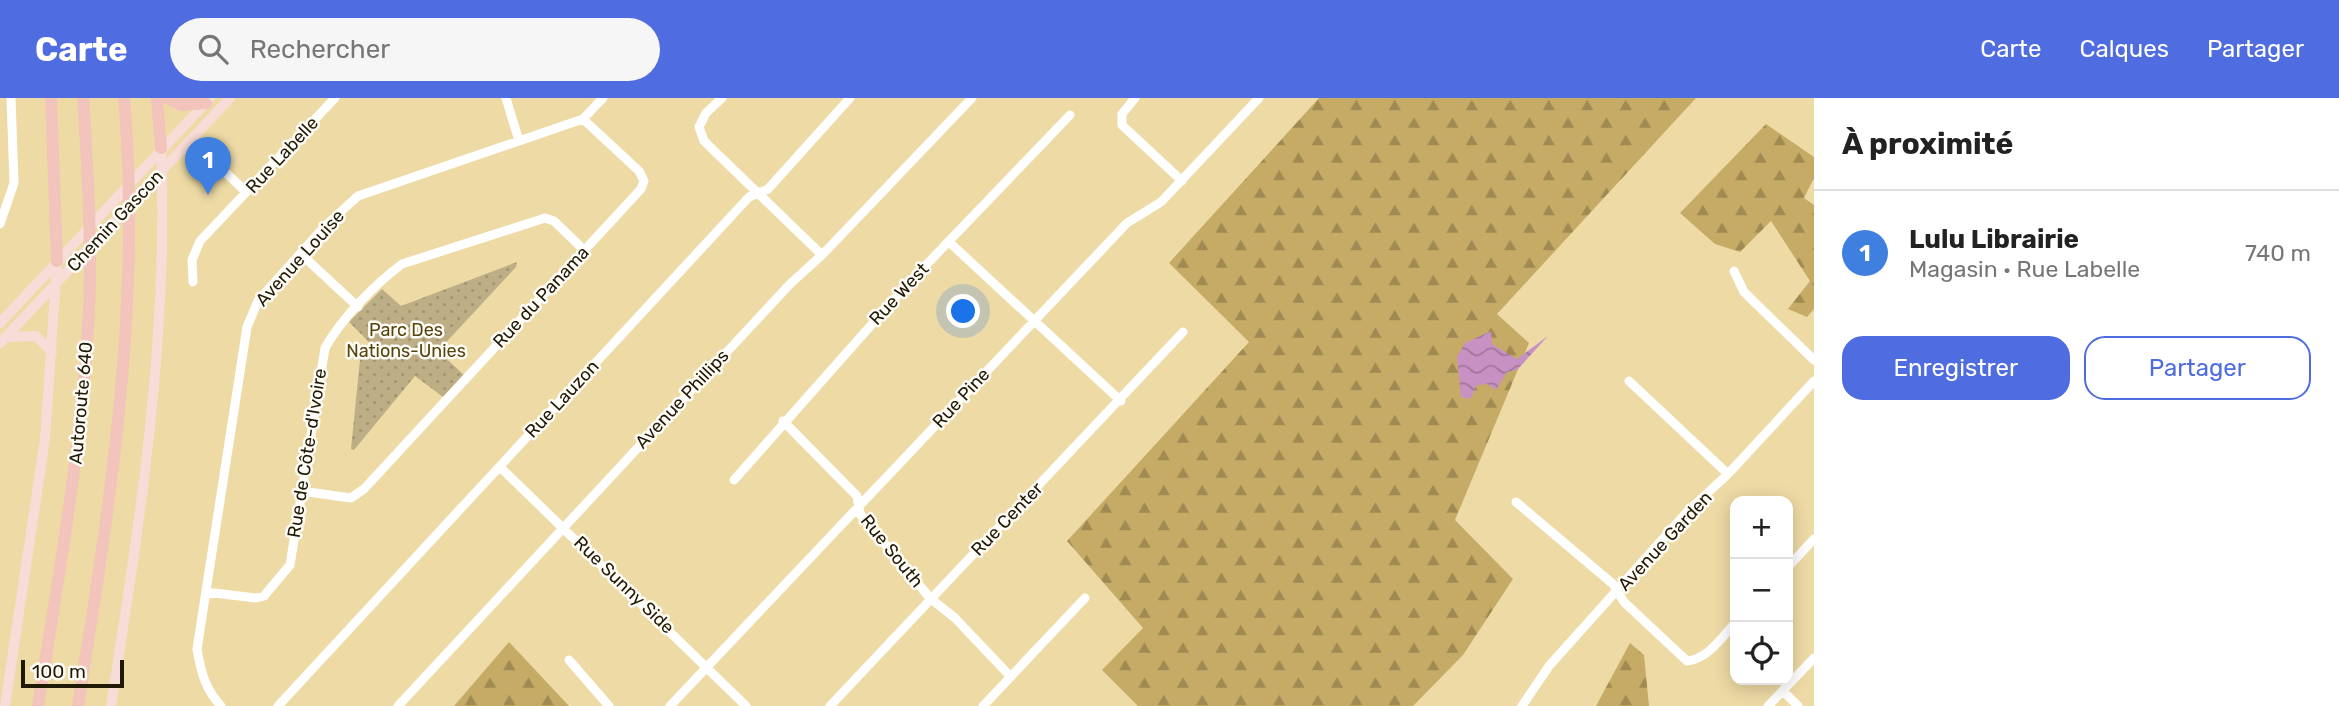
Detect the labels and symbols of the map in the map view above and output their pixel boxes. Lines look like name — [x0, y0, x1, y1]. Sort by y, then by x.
street label: Rue Labelle — [241, 112, 323, 198]
pin: 1 — [185, 137, 231, 195]
street label: Chemin Gascon — [62, 165, 168, 277]
street label: Avenue Louise — [251, 205, 349, 311]
street label: Rue du Panama — [488, 242, 594, 352]
street label: Rue West — [865, 258, 933, 330]
your location — [946, 294, 980, 328]
park label: Parc Des Nations-Unies — [346, 319, 466, 362]
street label: Autoroute 640 — [65, 341, 97, 465]
street label: Avenue Phillips — [631, 345, 733, 453]
street label: Rue Lauzon — [520, 356, 604, 442]
street label: Rue Pine — [928, 363, 994, 433]
street label: Rue de Côte-d'Ivoire — [283, 367, 331, 539]
street label: Rue Center — [966, 477, 1048, 560]
street label: Avenue Garden — [1613, 487, 1717, 595]
street label: Rue South — [856, 510, 928, 592]
street label: Rue Sunny Side — [569, 532, 679, 638]
scale bar — [21, 657, 124, 689]

